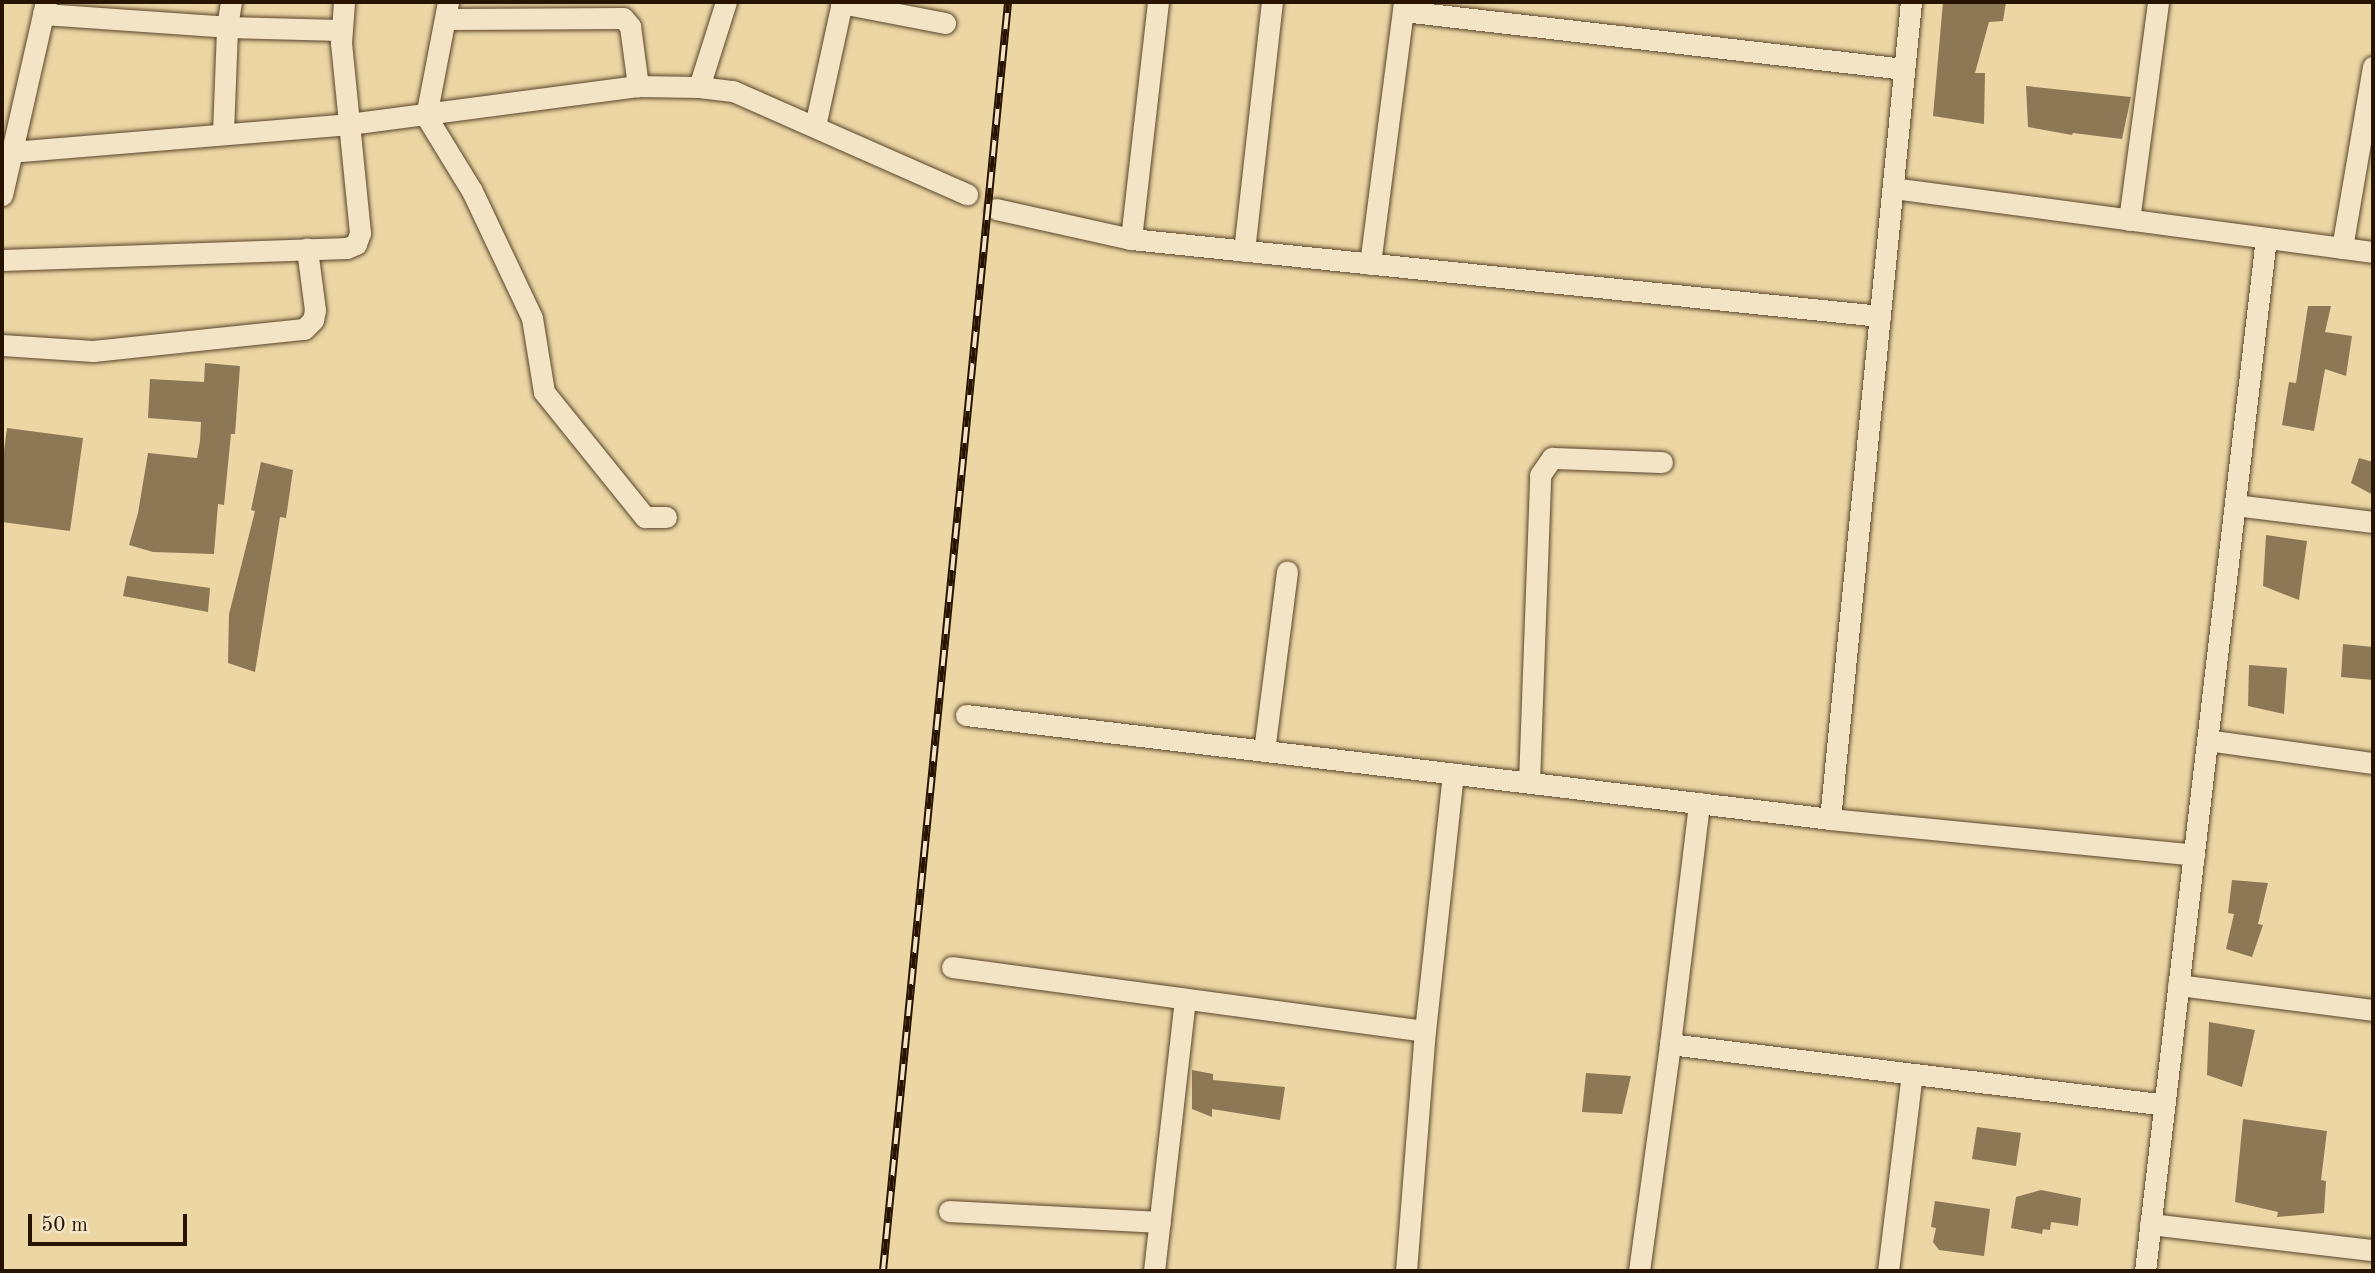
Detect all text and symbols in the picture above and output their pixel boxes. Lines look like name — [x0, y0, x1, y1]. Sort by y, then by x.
scale bar — [32, 1200, 191, 1244]
text: 50 m — [41, 1215, 88, 1236]

